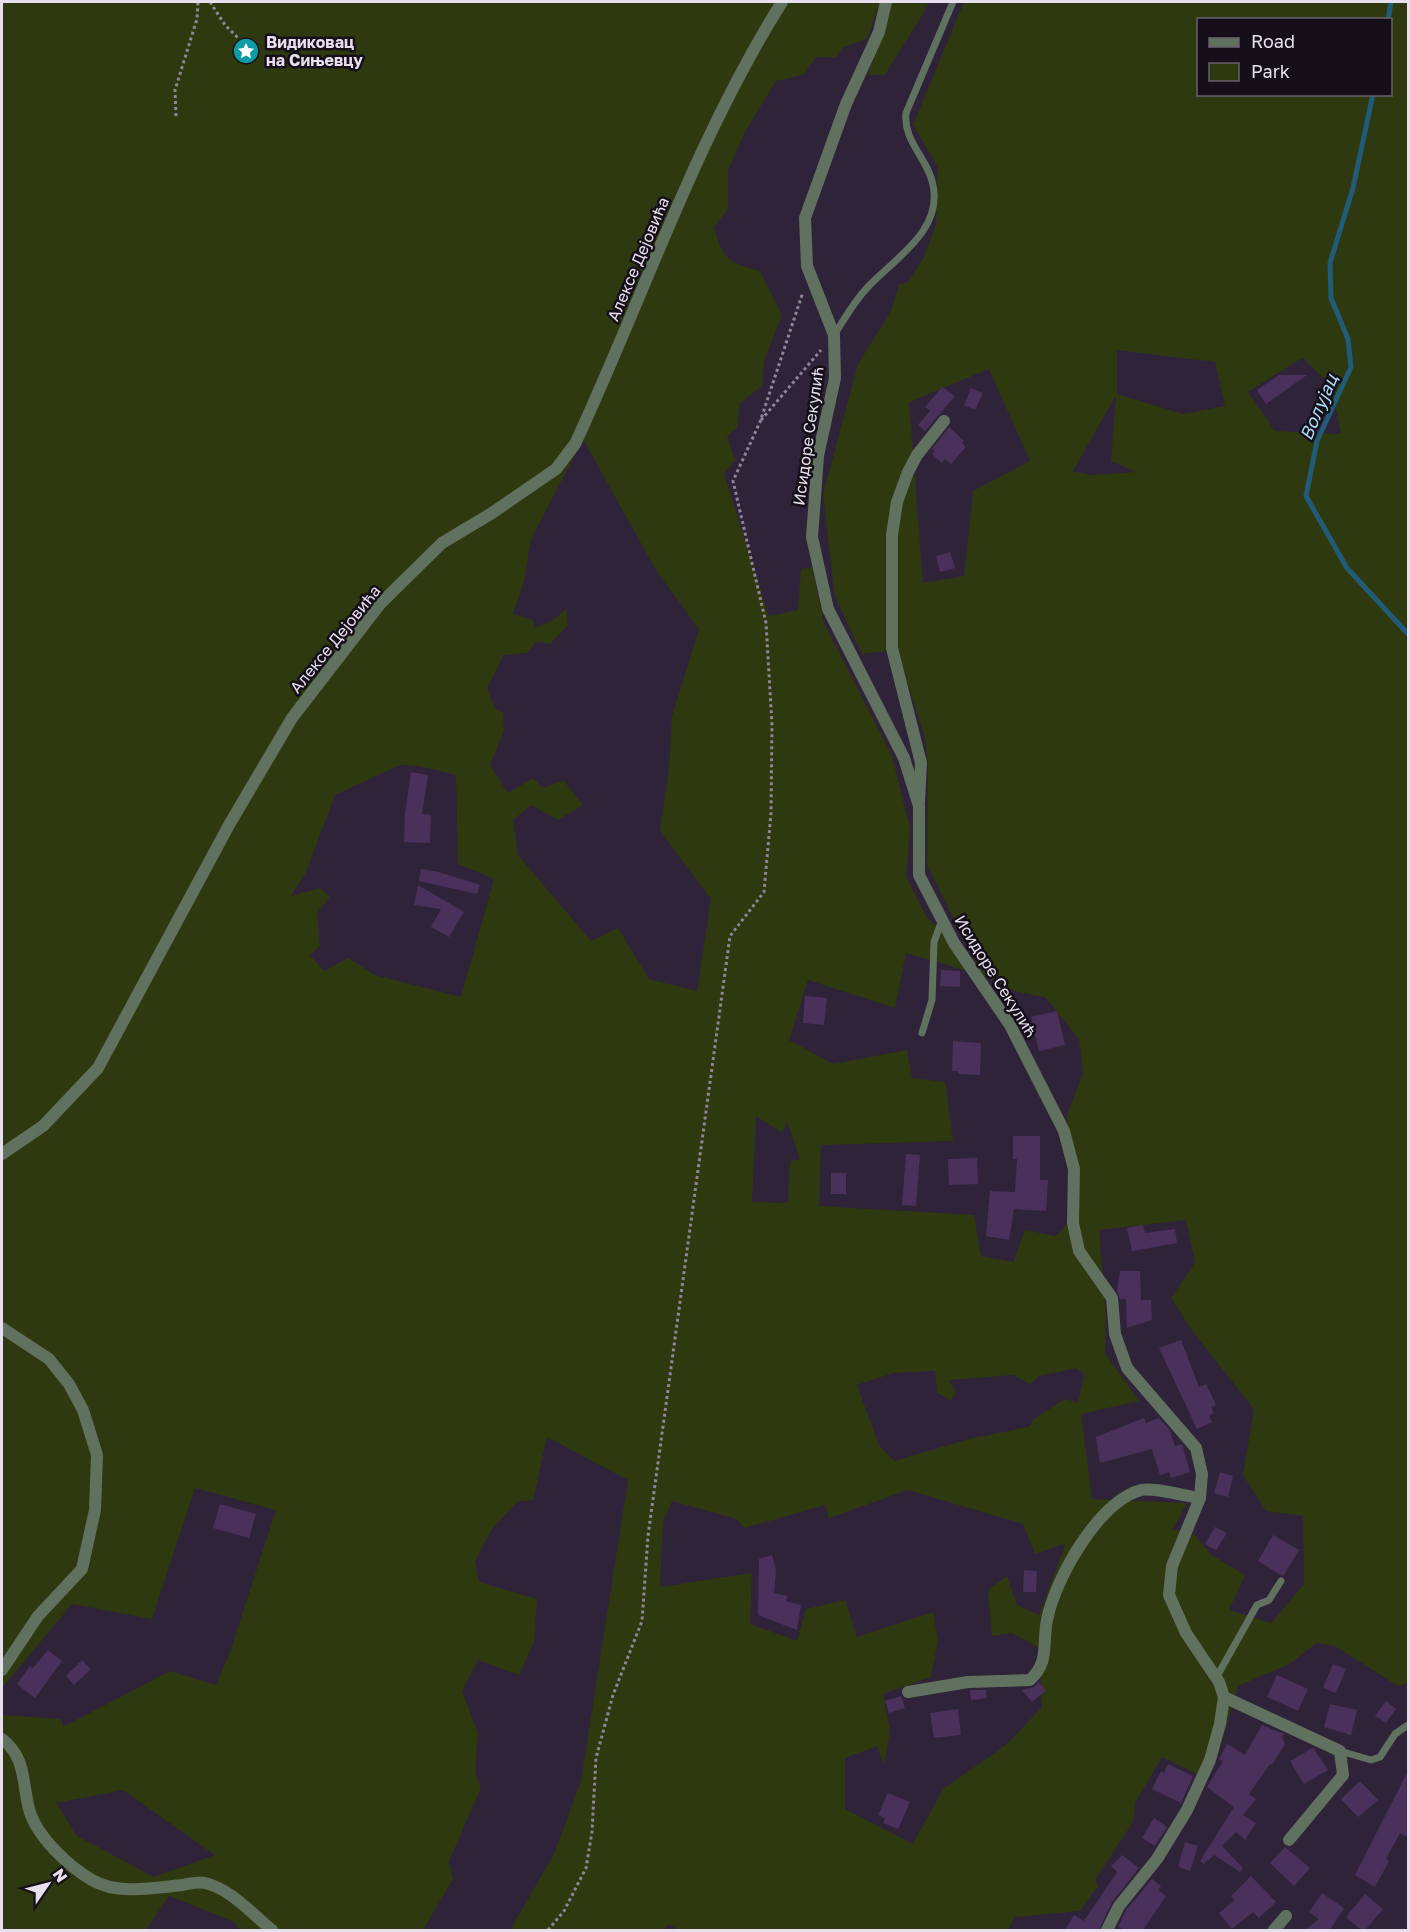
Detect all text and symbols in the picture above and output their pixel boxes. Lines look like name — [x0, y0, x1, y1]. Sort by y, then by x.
legend — [1197, 18, 1392, 96]
text: Road — [1251, 30, 1295, 52]
place label: Видиковац на Сињевцу — [266, 32, 363, 70]
place icon: Видиковац на Сињевцу — [231, 36, 261, 66]
text: Park — [1251, 60, 1290, 82]
street label: Алексе Дејовића — [603, 194, 673, 324]
street label: Исидоре Секулић — [788, 365, 828, 507]
water label: Волујац — [1294, 370, 1342, 443]
street label: Алексе Дејовића — [285, 581, 385, 697]
street label: Исидоре Секулић — [950, 911, 1042, 1041]
north arrow — [18, 1854, 78, 1914]
text: N — [49, 1865, 72, 1886]

